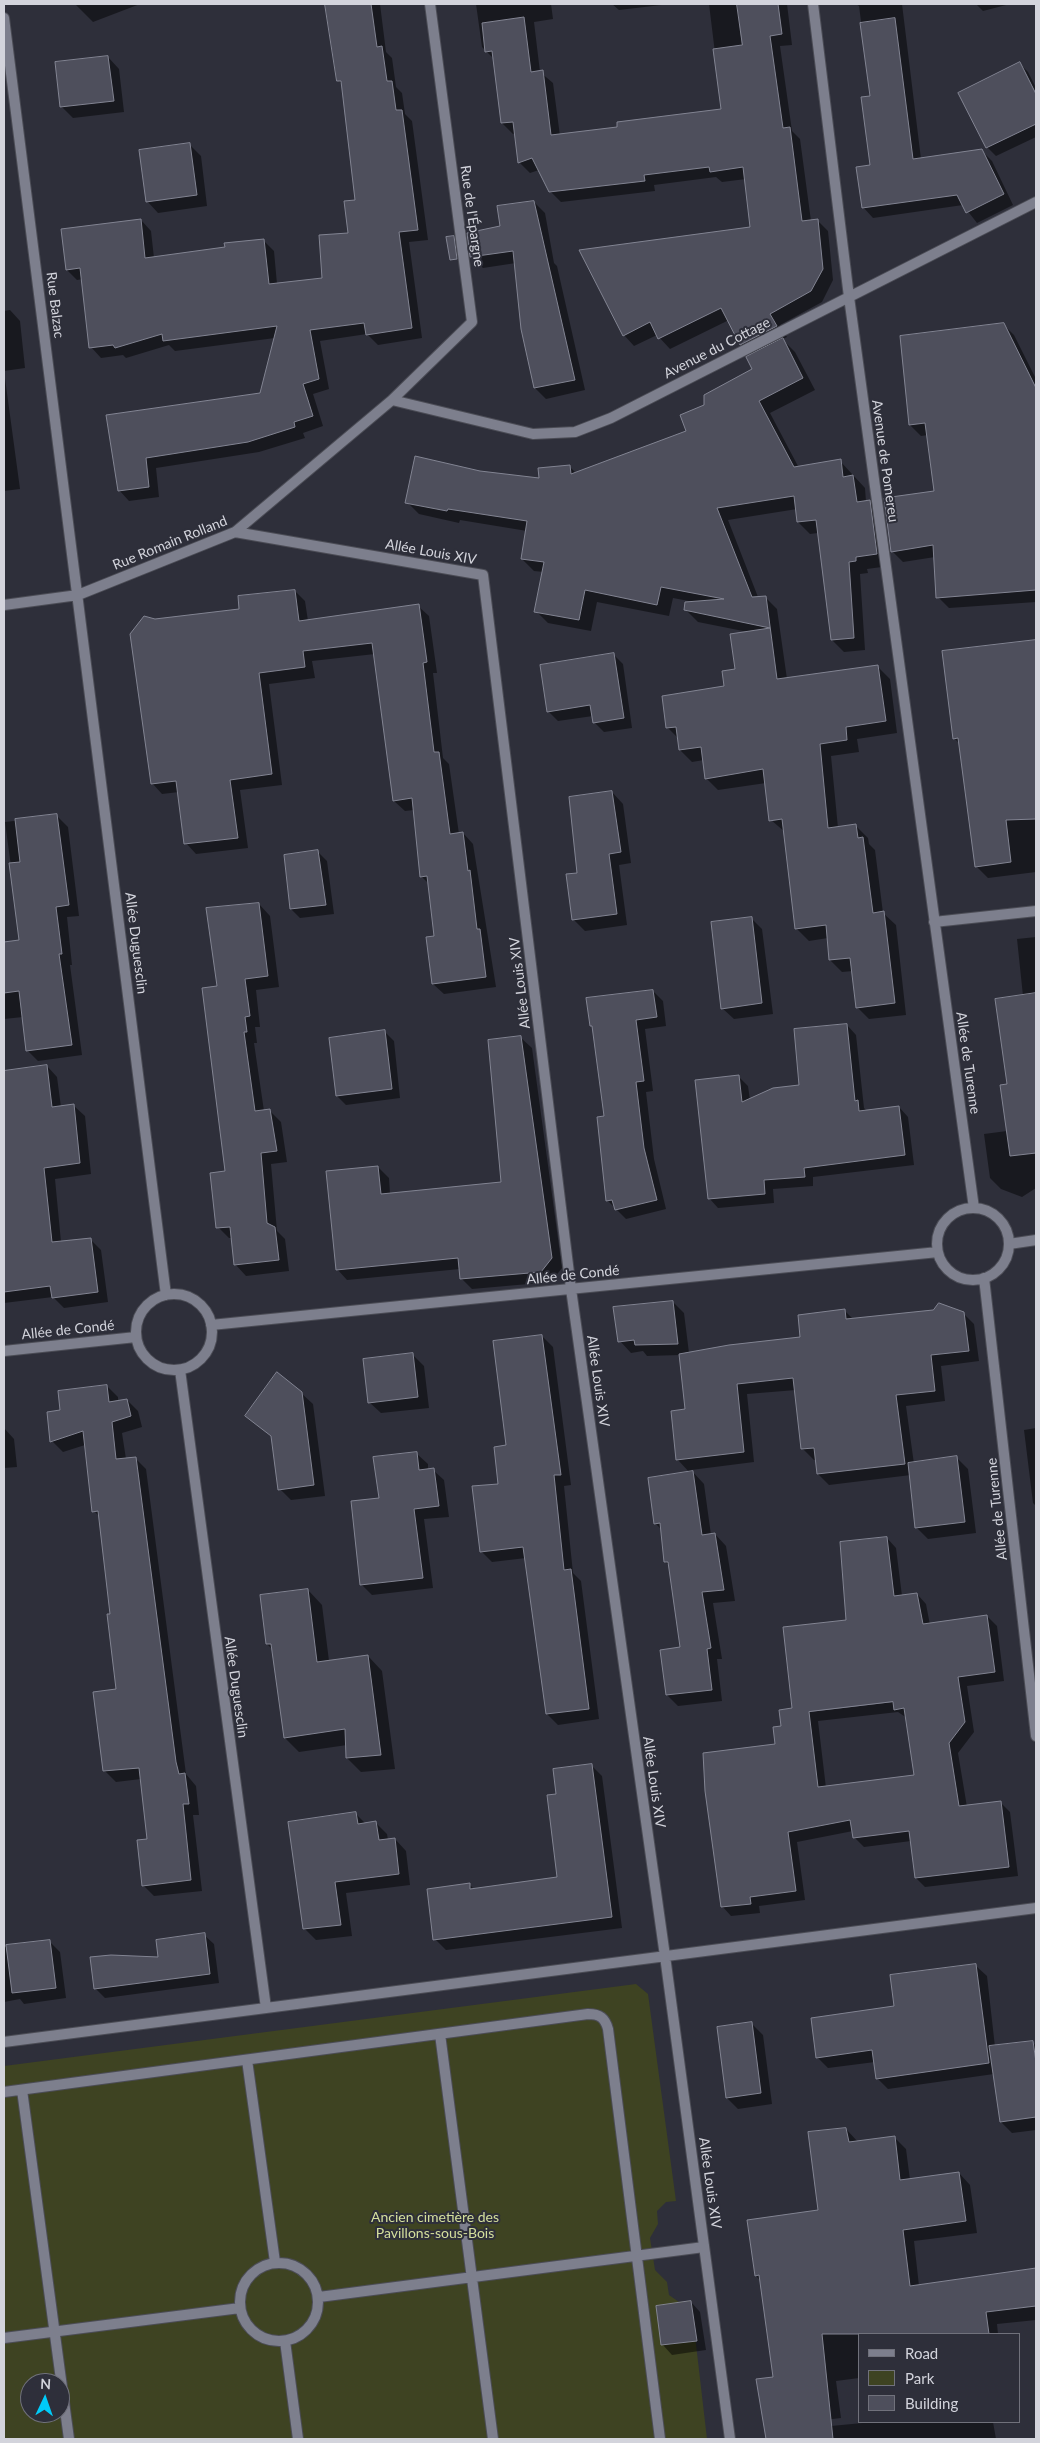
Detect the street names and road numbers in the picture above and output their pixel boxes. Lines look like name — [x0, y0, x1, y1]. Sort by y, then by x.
street label: Rue de l'Épargne — [457, 164, 487, 268]
street label: Rue Balzac — [43, 271, 67, 339]
street label: Avenue du Cottage — [661, 314, 773, 382]
street label: Avenue de Pomereu — [868, 399, 902, 523]
street label: Rue Romain Rolland — [110, 512, 230, 574]
street label: Allée Louis XIV — [384, 536, 478, 568]
street label: Allée Duguesclin — [121, 891, 151, 995]
street label: Allée Louis XIV — [506, 936, 534, 1030]
street label: Allée de Turenne — [953, 1011, 983, 1115]
street label: Allée de Condé — [526, 1262, 620, 1288]
street label: Allée de Condé — [21, 1317, 115, 1343]
street label: Allée Louis XIV — [583, 1334, 613, 1428]
street label: Allée de Turenne — [983, 1457, 1011, 1561]
street label: Allée Duguesclin — [221, 1635, 251, 1739]
street label: Allée Louis XIV — [639, 1735, 669, 1829]
street label: Allée Louis XIV — [695, 2136, 725, 2230]

